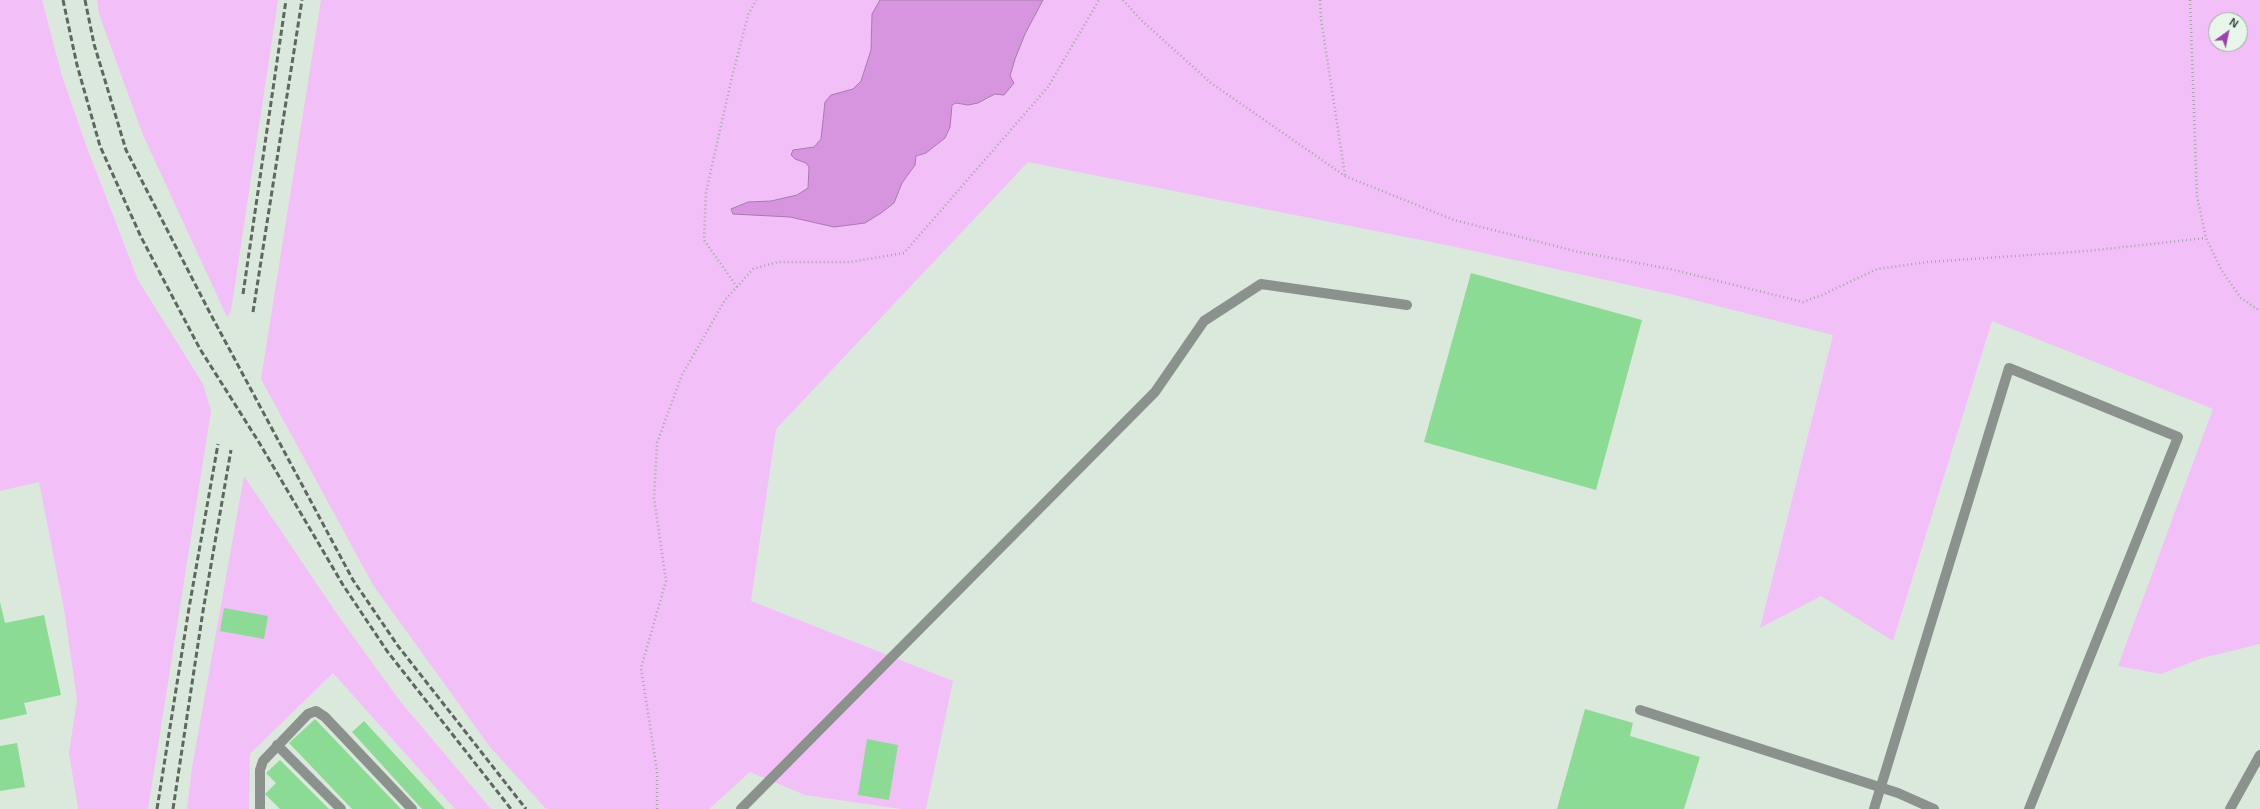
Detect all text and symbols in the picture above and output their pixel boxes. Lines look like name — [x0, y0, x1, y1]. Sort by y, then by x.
north arrow — [2208, 12, 2248, 52]
text: N — [2227, 16, 2241, 30]

